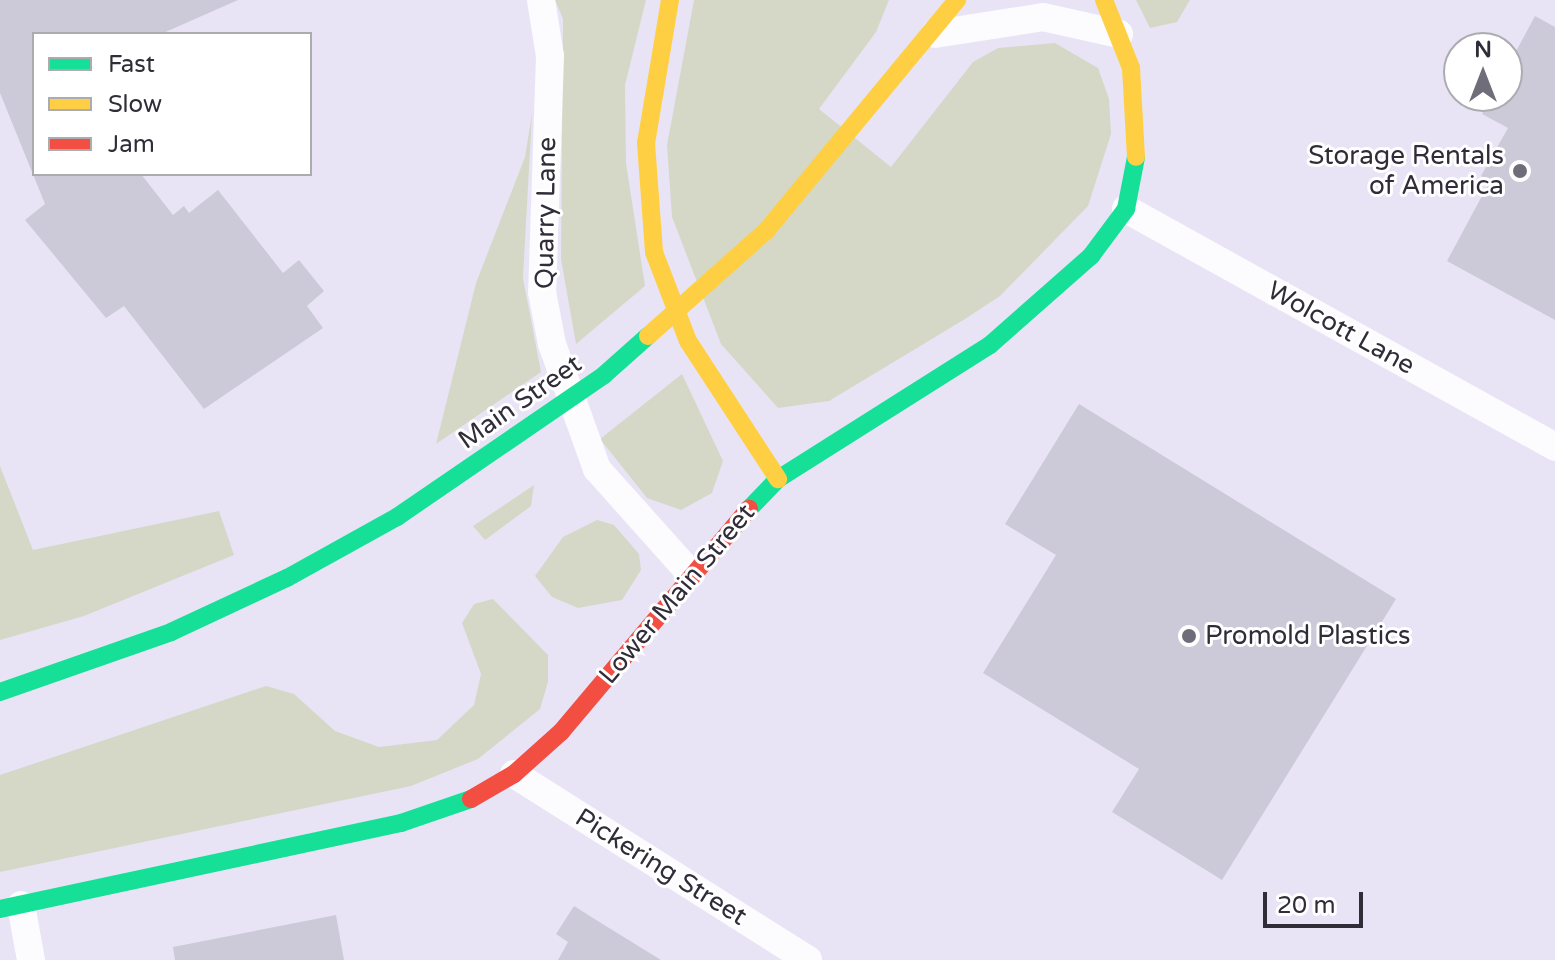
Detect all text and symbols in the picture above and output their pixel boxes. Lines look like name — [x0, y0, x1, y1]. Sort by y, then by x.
legend — [32, 32, 312, 176]
north arrow — [1443, 32, 1523, 112]
text: N — [1474, 37, 1492, 63]
text: Fast — [108, 50, 155, 79]
text: Slow — [108, 90, 162, 119]
text: Jam — [108, 130, 155, 159]
street label: Quarry Lane — [529, 137, 563, 289]
place label: Storage Rentals of America — [1308, 140, 1504, 202]
marker: Storage Rentals of America — [1511, 162, 1529, 180]
street label: Wolcott Lane — [1262, 275, 1420, 381]
street label: Main Street — [452, 348, 588, 456]
street label: Lower Main Street — [593, 498, 761, 690]
place label: Promold Plastics — [1205, 620, 1410, 652]
marker: Promold Plastics — [1180, 627, 1198, 645]
street label: Pickering Street — [570, 802, 752, 932]
scale bar — [1267, 876, 1367, 926]
text: 20 m — [1277, 891, 1335, 920]

